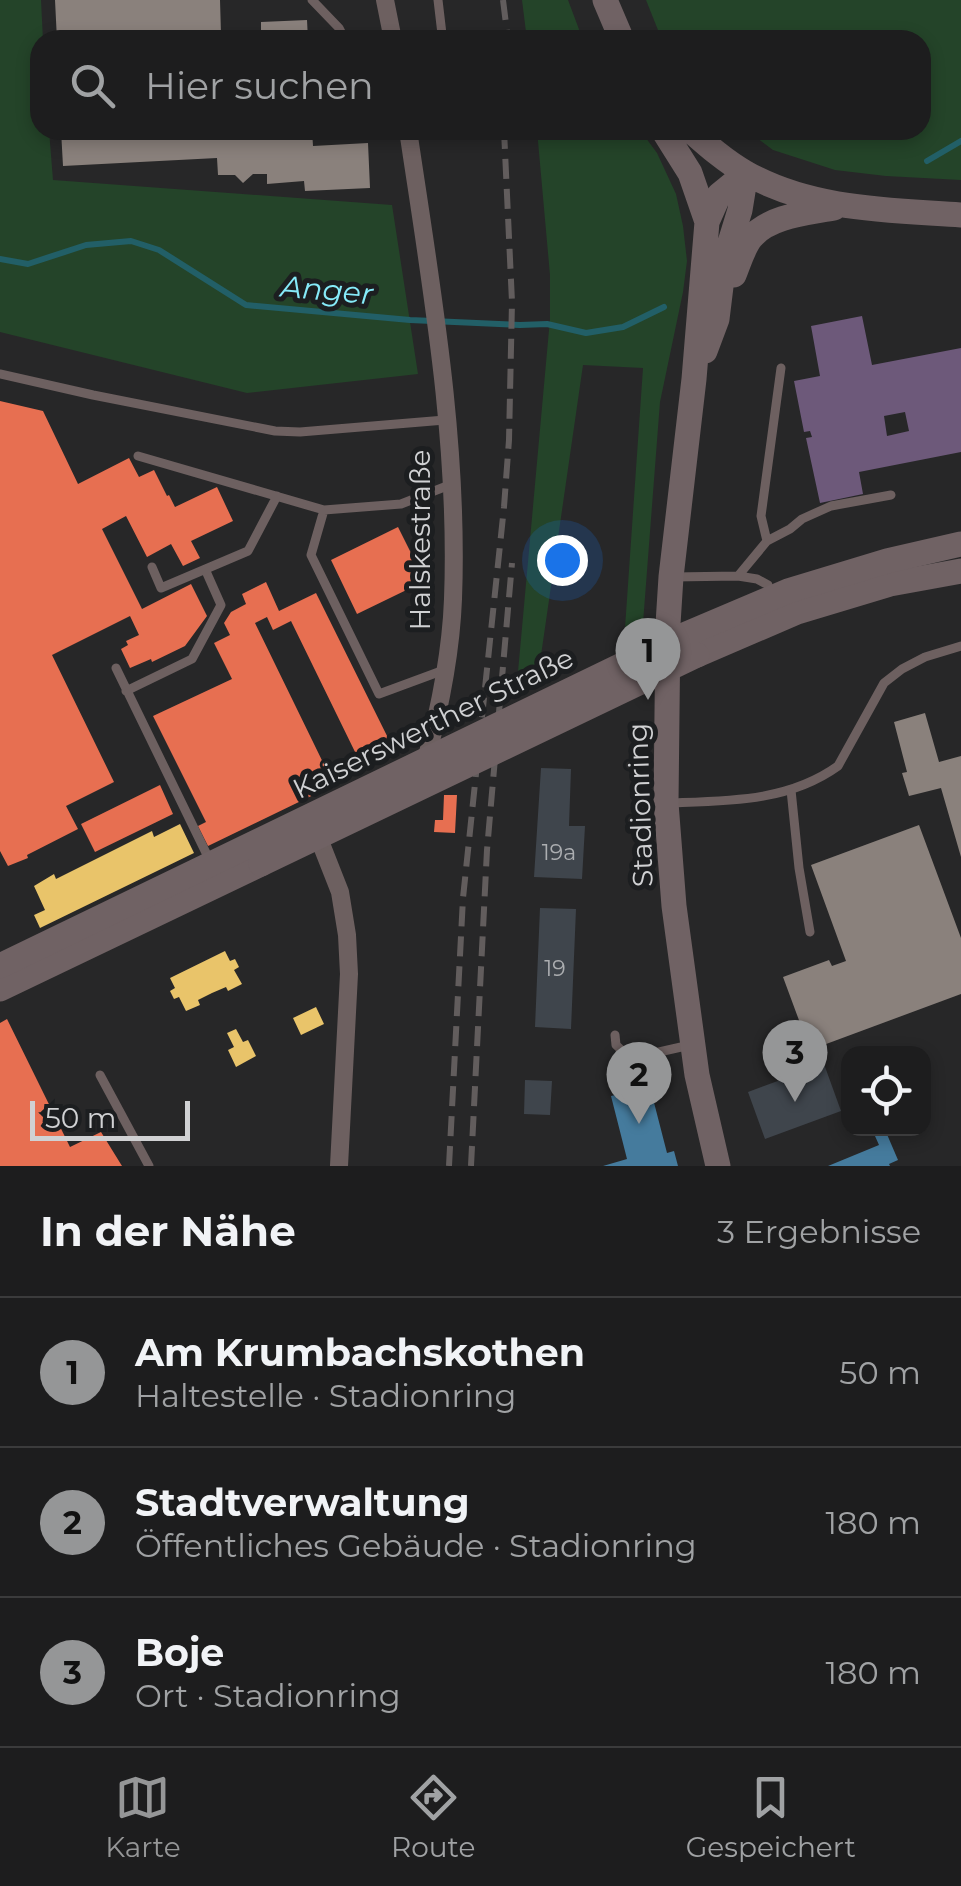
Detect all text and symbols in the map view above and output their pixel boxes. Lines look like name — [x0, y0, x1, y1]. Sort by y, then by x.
search box — [30, 30, 931, 140]
icon: search — [65, 58, 120, 113]
text: Hier suchen — [145, 62, 374, 109]
water label: Anger — [277, 267, 376, 313]
street label: Halskestraße — [403, 450, 437, 630]
your location — [537, 535, 588, 586]
pin: 1 — [616, 618, 680, 700]
street label: Kaiserswerther Straße — [287, 640, 579, 806]
street label: Stadionring — [620, 722, 660, 888]
house number: 19a — [542, 839, 576, 866]
house number: 19 — [544, 955, 566, 982]
pin: 3 — [762, 1020, 828, 1102]
pin: 2 — [606, 1042, 672, 1124]
map controls — [841, 1046, 931, 1136]
button: locate — [841, 1046, 931, 1136]
scale bar — [30, 1096, 190, 1140]
text: 50 m — [45, 1101, 116, 1135]
text: In der Nähe — [40, 1205, 296, 1257]
text: 3 Ergebnisse — [717, 1212, 921, 1251]
text: Am Krumbachskothen — [135, 1329, 585, 1376]
text: 1 — [66, 1353, 79, 1392]
text: 50 m — [839, 1353, 921, 1392]
text: Haltestelle · Stadionring — [135, 1376, 516, 1415]
text: Stadtverwaltung — [135, 1479, 470, 1526]
text: 2 — [63, 1503, 82, 1542]
text: 180 m — [826, 1503, 921, 1542]
text: Öffentliches Gebäude · Stadionring — [135, 1526, 697, 1565]
text: Boje — [135, 1629, 224, 1676]
text: 3 — [63, 1653, 82, 1692]
text: 180 m — [826, 1653, 921, 1692]
text: Ort · Stadionring — [135, 1676, 401, 1715]
tab: Karte — [105, 1770, 181, 1864]
tab: Route — [391, 1770, 475, 1864]
tab: Gespeichert — [686, 1770, 856, 1864]

